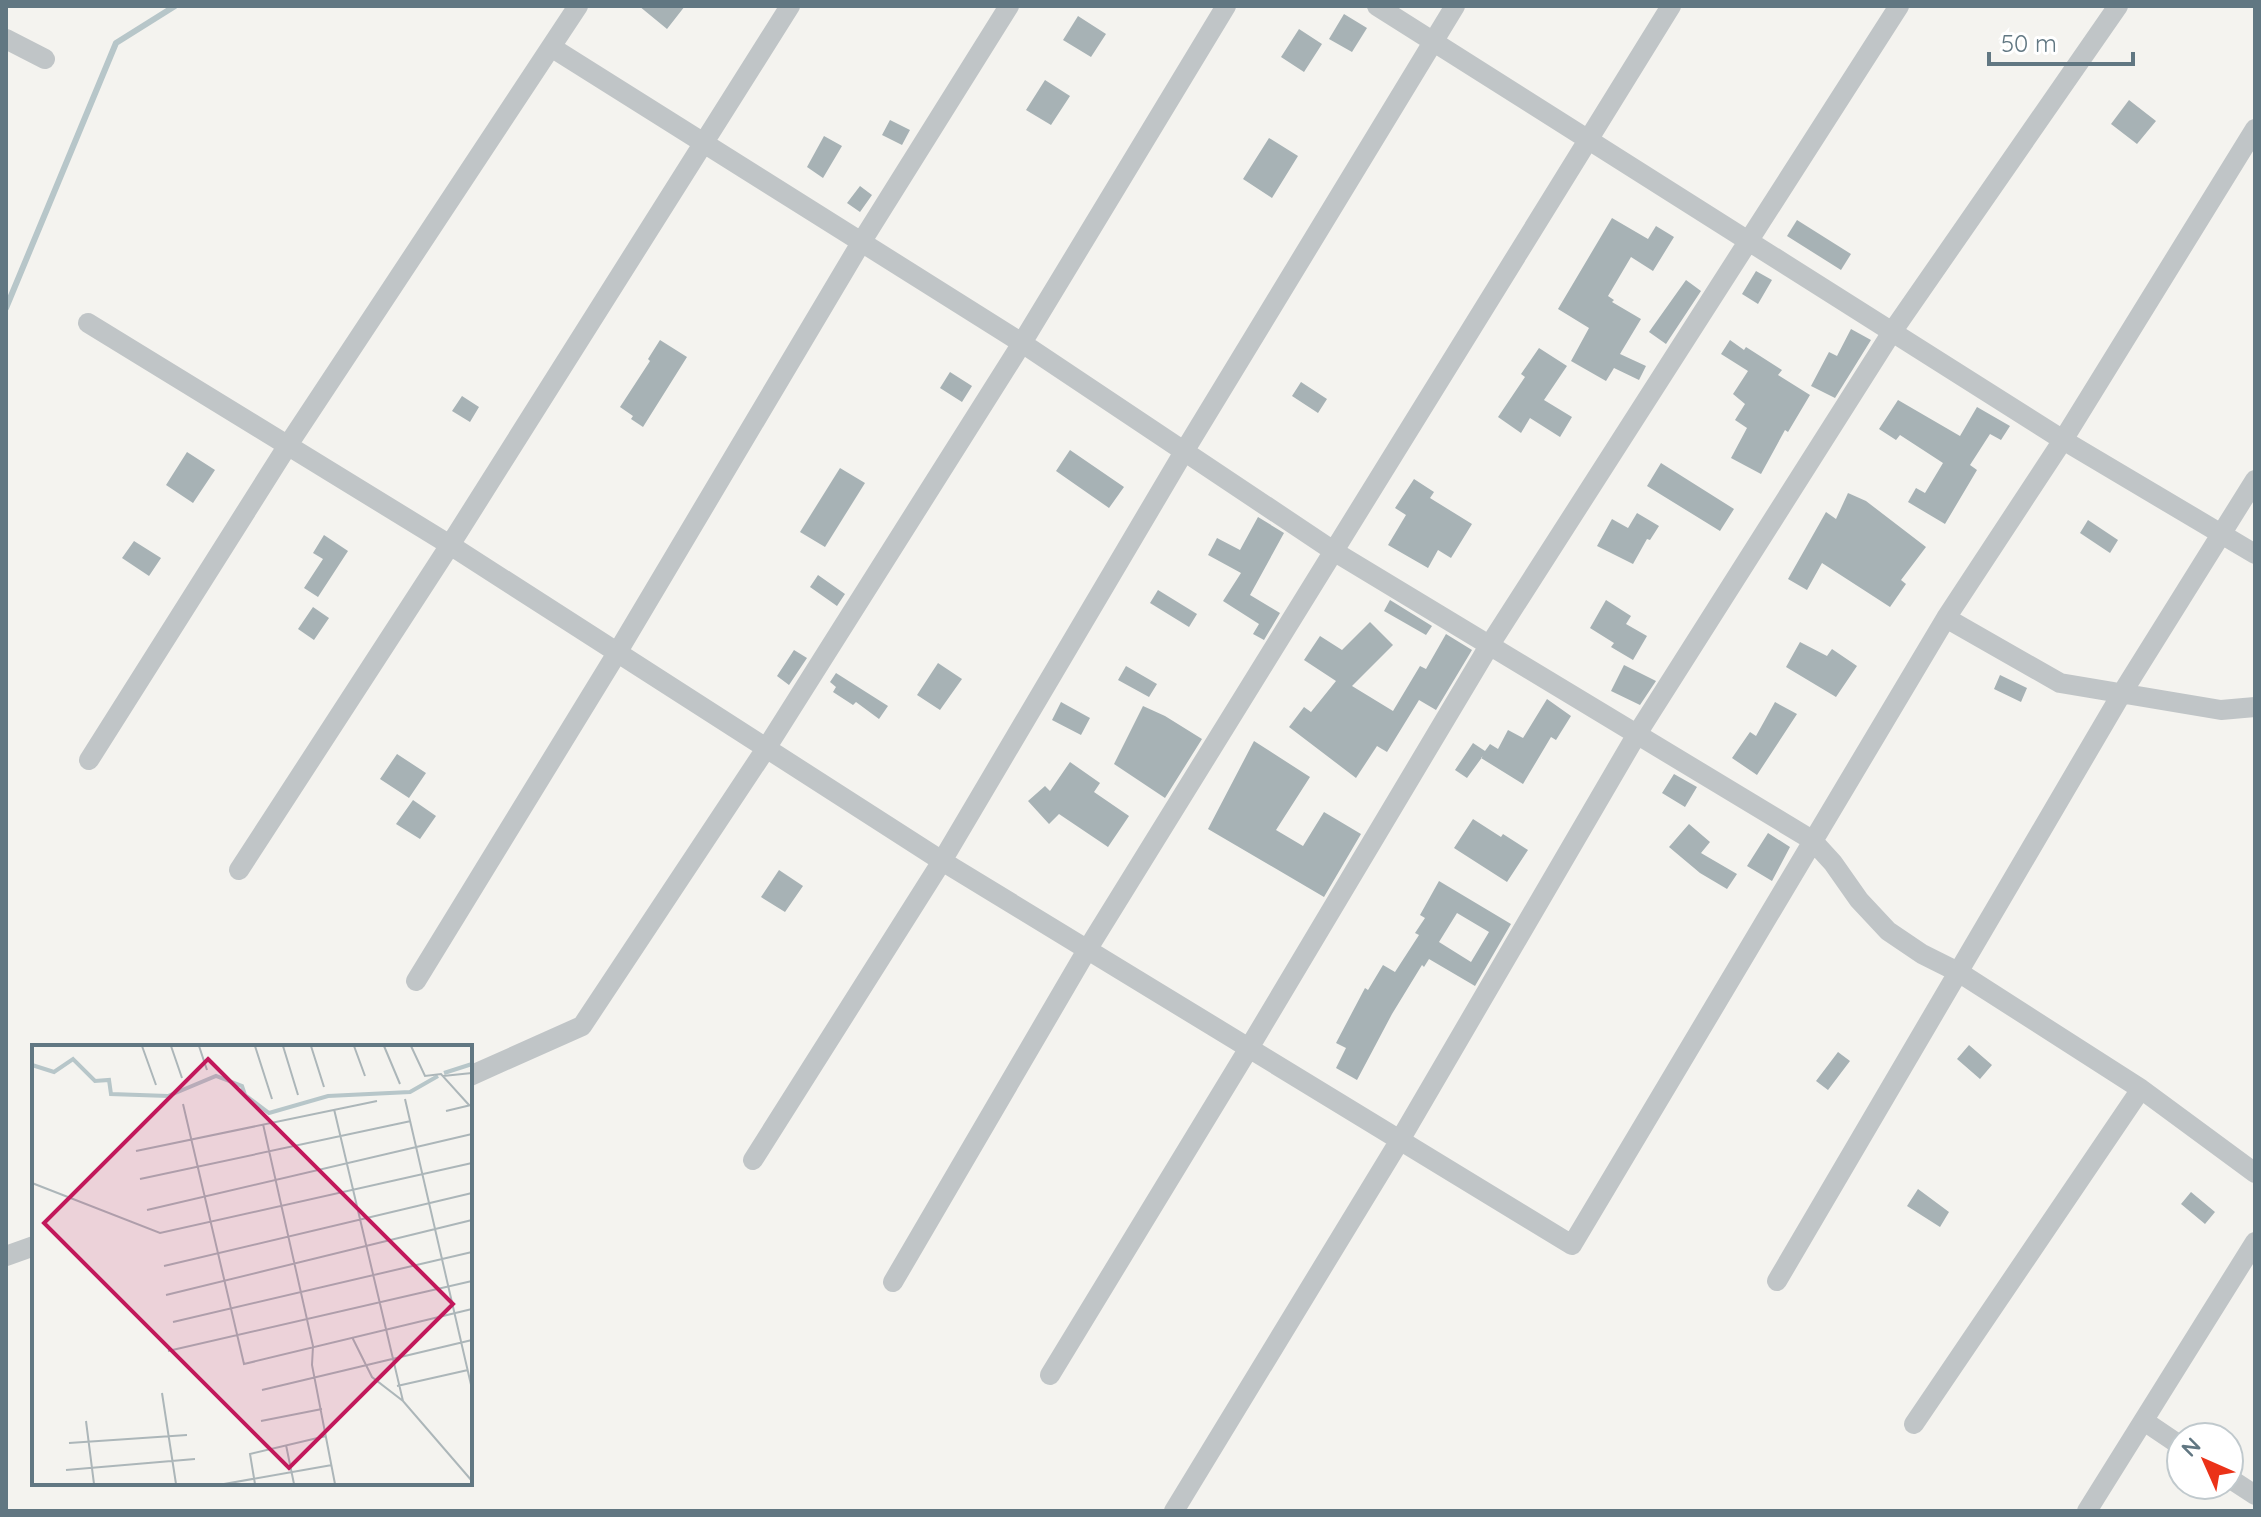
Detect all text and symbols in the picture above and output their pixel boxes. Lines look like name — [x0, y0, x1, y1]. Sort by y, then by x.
scale bar — [1989, 16, 2133, 66]
text: 50 m — [2001, 28, 2057, 58]
inset map — [32, 1045, 472, 1485]
north arrow — [2165, 1421, 2245, 1501]
text: N — [2175, 1431, 2206, 1462]

